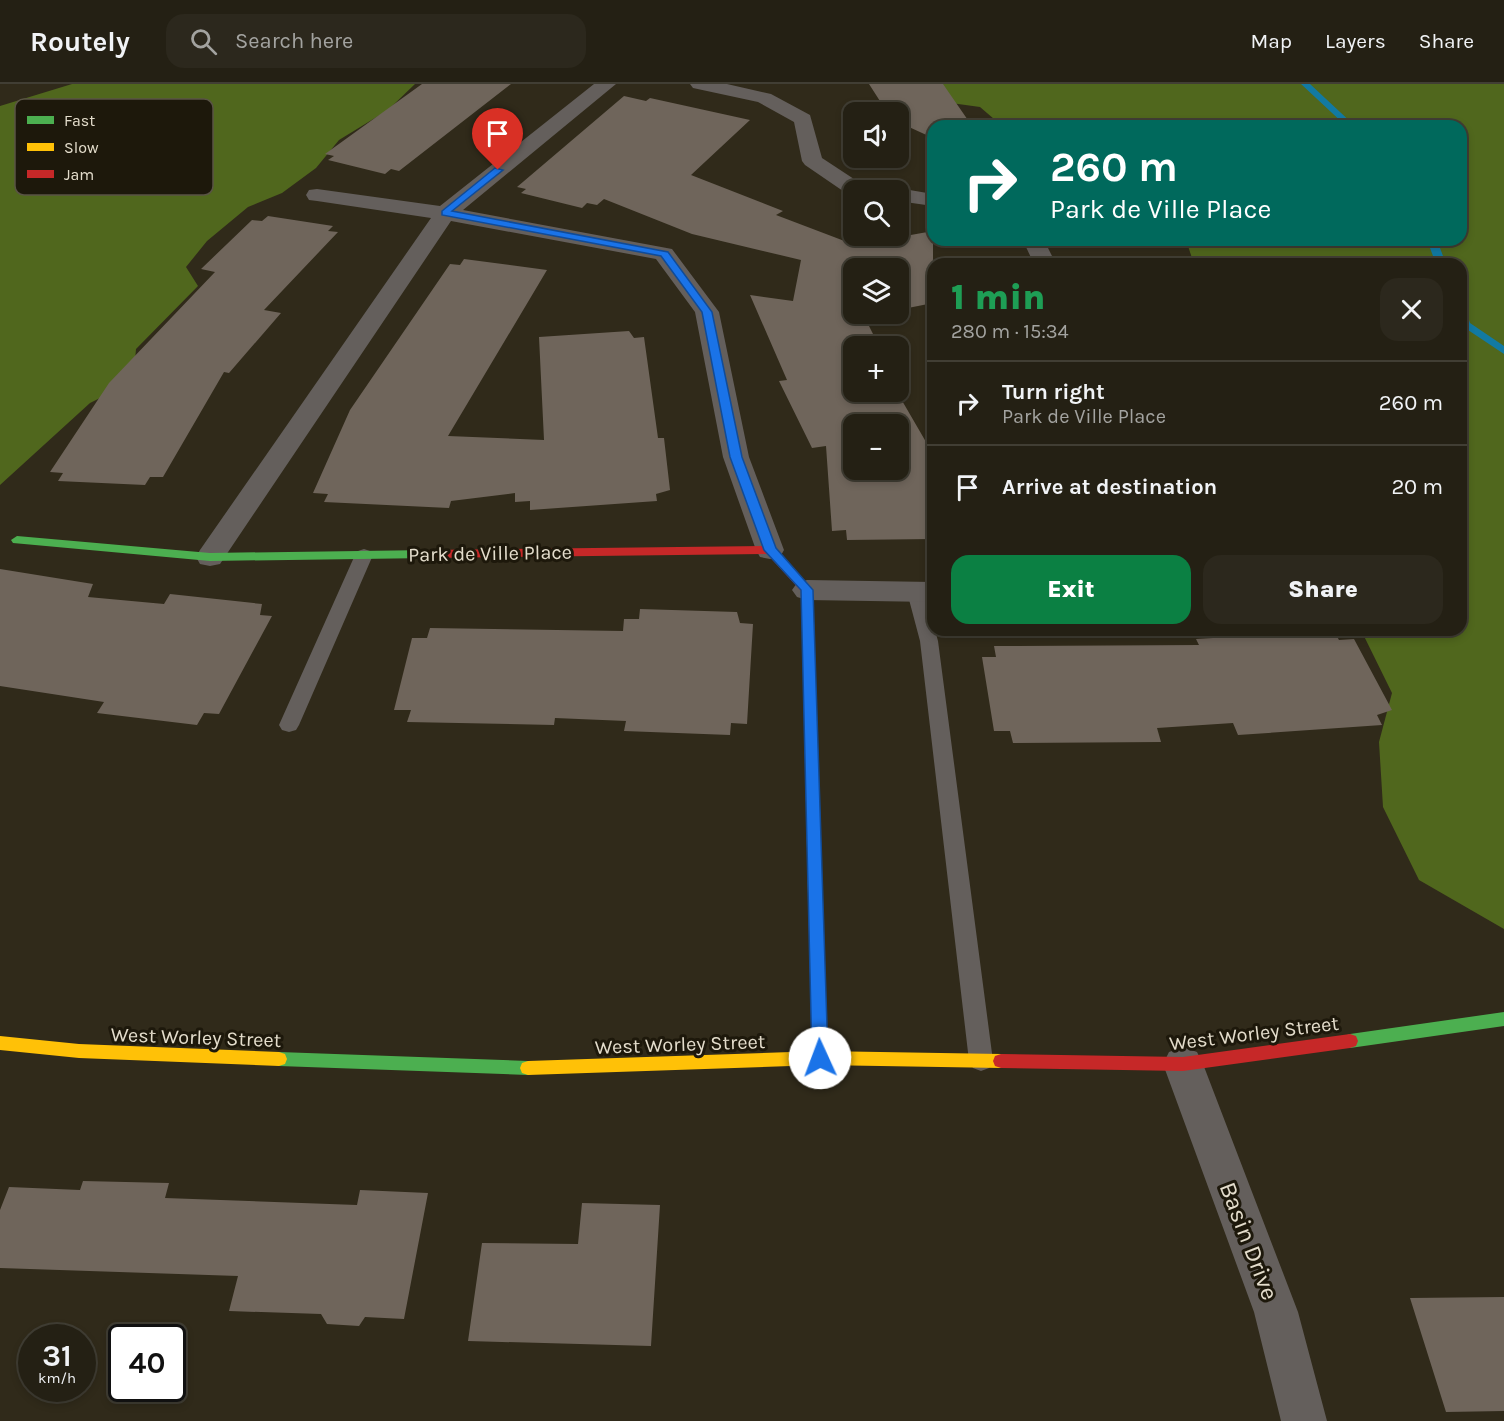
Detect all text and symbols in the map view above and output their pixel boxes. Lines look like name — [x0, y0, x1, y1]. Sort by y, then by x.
search box — [166, 14, 586, 68]
text: Routely — [30, 25, 130, 58]
icon: search — [187, 25, 220, 58]
text: Search here — [235, 28, 353, 54]
text: Map — [1250, 29, 1292, 53]
text: Layers — [1325, 29, 1386, 53]
text: Share — [1419, 29, 1474, 53]
legend — [15, 99, 213, 195]
map controls — [843, 102, 909, 480]
button: sound — [843, 102, 909, 168]
pin — [472, 108, 523, 170]
text: Fast — [64, 111, 95, 130]
icon: arrive — [481, 117, 514, 150]
text: Slow — [64, 138, 99, 157]
text: 260 m — [1050, 142, 1178, 192]
icon: right — [951, 144, 1029, 222]
text: Jam — [64, 165, 94, 184]
button: search — [843, 180, 909, 246]
text: Park de Ville Place — [1050, 193, 1271, 225]
button: layers — [843, 258, 909, 324]
text: 1 min — [951, 276, 1045, 318]
button: close — [1380, 278, 1443, 341]
text: 280 m · 15:34 — [951, 320, 1069, 343]
button: + — [843, 336, 909, 402]
text: Turn right — [1002, 379, 1105, 405]
icon: right — [951, 387, 984, 420]
text: 260 m — [1379, 390, 1443, 416]
text: Park de Ville Place — [1002, 405, 1166, 428]
button: − — [843, 414, 909, 480]
icon: arrive — [951, 471, 984, 504]
text: Arrive at destination — [1002, 474, 1217, 500]
text: 20 m — [1391, 474, 1443, 500]
street label: Park de Ville Place — [408, 541, 572, 566]
button: Exit — [951, 555, 1191, 624]
button: Share — [1203, 555, 1443, 624]
street label: West Worley Street — [1168, 1012, 1341, 1055]
street label: West Worley Street — [110, 1023, 282, 1052]
position arrow — [788, 1026, 852, 1090]
street label: West Worley Street — [594, 1030, 766, 1059]
street label: Basin Drive — [1214, 1178, 1284, 1304]
speed limit sign: 40 — [108, 1324, 186, 1402]
text: 31 — [42, 1338, 72, 1374]
text: km/h — [38, 1369, 76, 1387]

